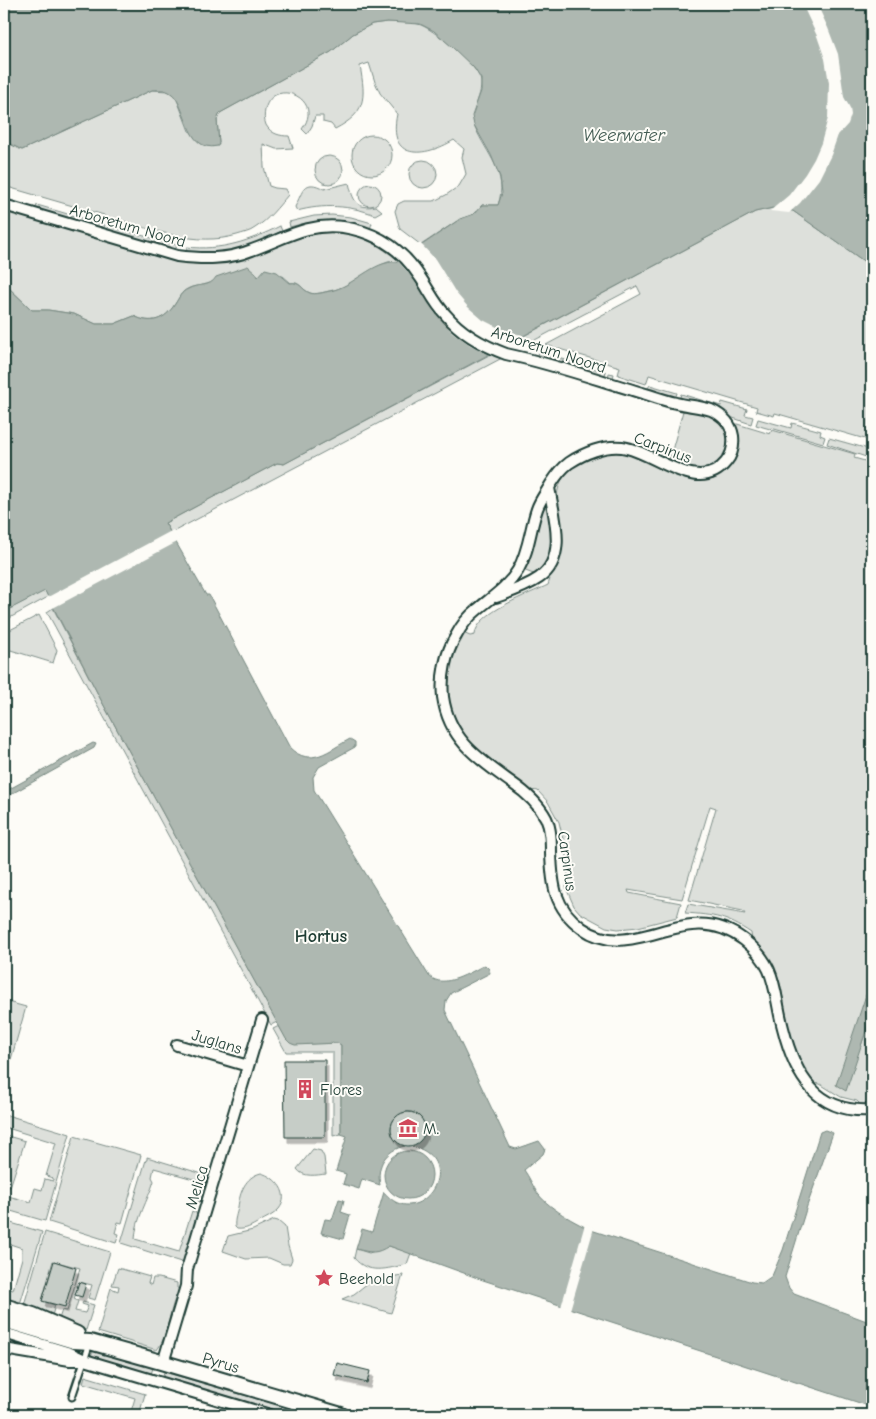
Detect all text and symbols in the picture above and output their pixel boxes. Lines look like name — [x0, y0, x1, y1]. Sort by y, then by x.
water label: Weerwater — [583, 125, 666, 146]
street label: Arboretum Noord — [68, 201, 188, 251]
street label: Arboretum Noord — [489, 323, 608, 377]
street label: Carpinus — [631, 429, 694, 467]
street label: Carpinus — [554, 830, 580, 893]
district label: Hortus — [295, 926, 347, 947]
street label: Juglans — [190, 1026, 244, 1058]
building icon: Flores — [294, 1078, 316, 1100]
place label: Flores — [320, 1081, 362, 1099]
museum icon: M. — [397, 1117, 419, 1139]
place label: M. — [423, 1120, 439, 1138]
street label: Melica — [182, 1163, 212, 1211]
place icon: Beehold — [313, 1267, 335, 1289]
place label: Beehold — [339, 1270, 394, 1288]
street label: Pyrus — [200, 1349, 242, 1377]

